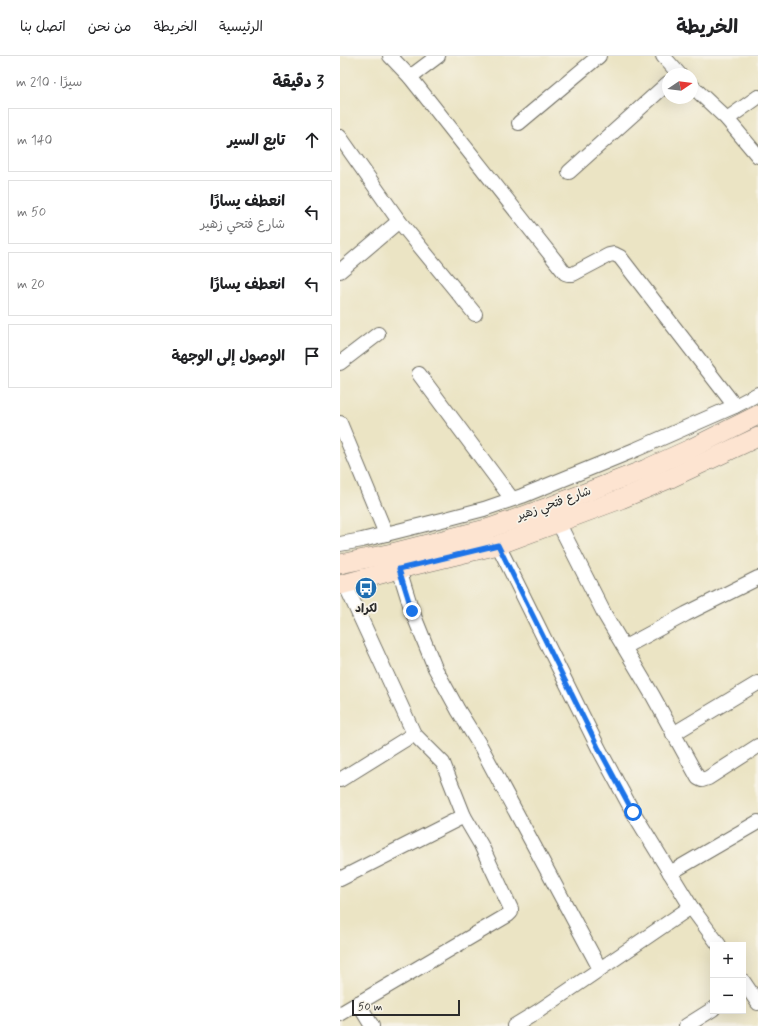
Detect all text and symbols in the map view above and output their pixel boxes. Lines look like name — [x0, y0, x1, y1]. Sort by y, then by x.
text: الخريطة — [676, 15, 738, 40]
text: اتصل بنا — [20, 18, 66, 36]
text: من نحن — [88, 18, 131, 36]
text: الخريطة — [153, 18, 197, 36]
text: الرئيسية — [219, 18, 263, 36]
north arrow — [662, 68, 698, 104]
text: 3 دقيقة — [273, 71, 324, 93]
text: سيرًا · 210 m — [16, 74, 82, 91]
icon: ahead — [301, 129, 323, 151]
text: تابع السير — [227, 131, 285, 151]
text: 140 m — [17, 132, 52, 149]
text: انعطف يسارًا — [210, 192, 285, 212]
icon: left — [301, 201, 323, 223]
text: 50 m — [17, 204, 46, 221]
text: شارع فتحي زهير — [200, 216, 285, 233]
icon: left — [301, 273, 323, 295]
text: انعطف يسارًا — [210, 275, 285, 295]
text: 20 m — [17, 276, 45, 293]
icon: arrive — [301, 345, 323, 367]
text: الوصول إلى الوجهة — [171, 347, 285, 367]
street label: شارع فتحي زهير — [514, 483, 594, 527]
bus stop icon: لكراد — [353, 575, 379, 601]
place label: لكراد — [355, 601, 377, 617]
route end — [403, 602, 421, 620]
route start — [624, 803, 642, 821]
map controls — [710, 942, 746, 1014]
button: + — [710, 942, 746, 978]
button: − — [710, 978, 746, 1014]
scale bar — [352, 998, 460, 1017]
text: 50 m — [358, 1000, 383, 1014]

